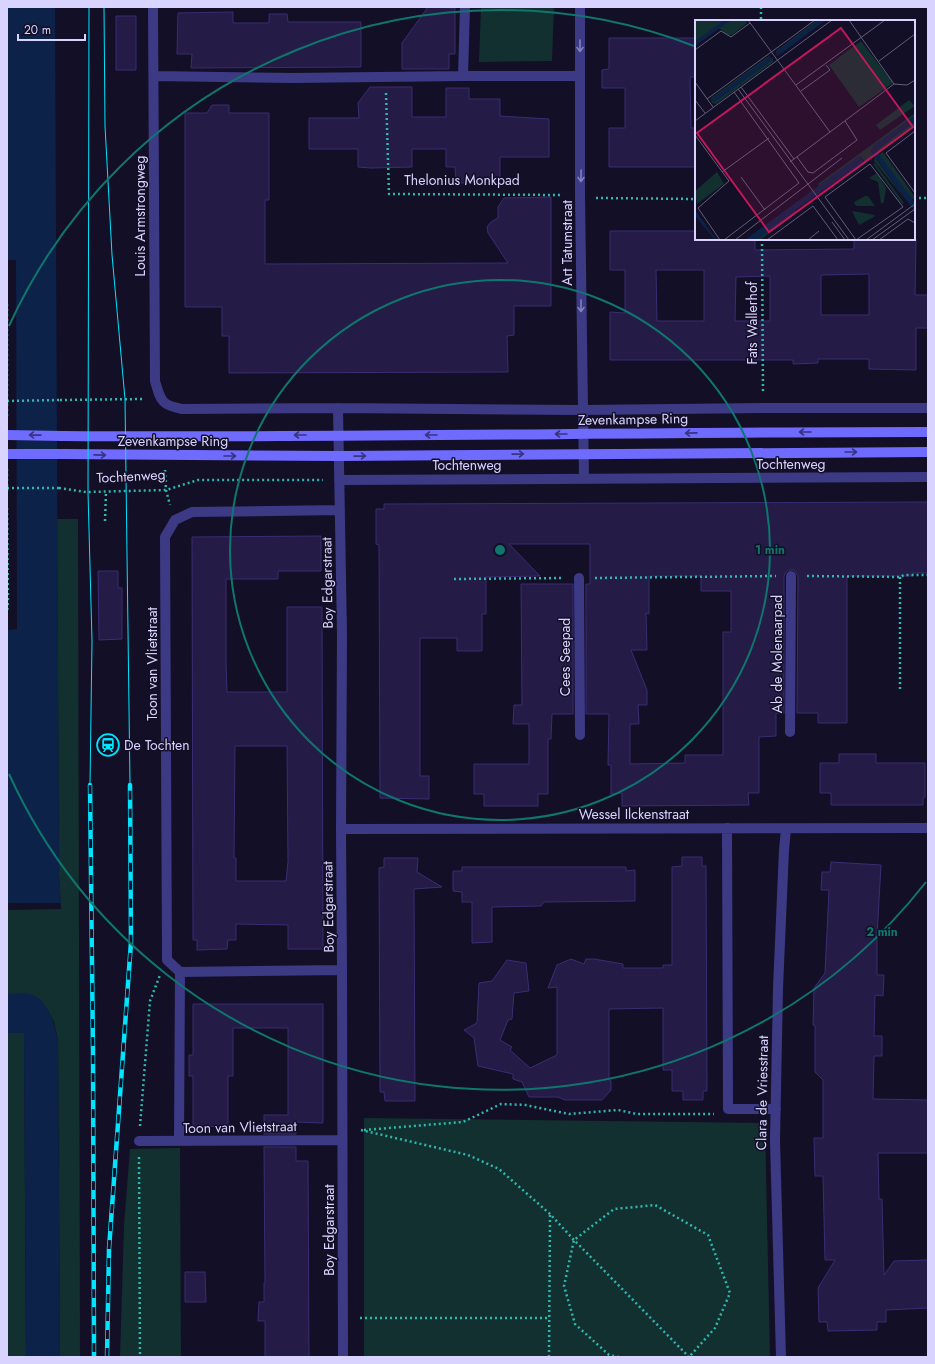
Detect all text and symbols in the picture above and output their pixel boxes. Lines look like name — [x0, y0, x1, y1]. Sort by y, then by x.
scale bar — [18, 16, 85, 42]
inset map — [695, 20, 915, 240]
text: 20 m — [24, 21, 51, 39]
one-way arrow — [576, 39, 584, 52]
street label: Louis Armstrongweg — [130, 156, 150, 276]
one-way arrow — [577, 169, 585, 182]
street label: Thelonius Monkpad — [404, 170, 520, 190]
street label: Art Tatumstraat — [557, 200, 577, 286]
street label: Fats Wallerhof — [742, 280, 762, 365]
one-way arrow — [577, 299, 585, 312]
street label: Zevenkampse Ring — [578, 408, 688, 430]
one-way arrow — [799, 428, 812, 436]
one-way arrow — [685, 429, 698, 436]
one-way arrow — [555, 430, 568, 438]
one-way arrow — [29, 431, 42, 439]
street label: Zevenkampse Ring — [118, 431, 228, 451]
one-way arrow — [294, 431, 307, 439]
one-way arrow — [425, 431, 438, 439]
one-way arrow — [844, 448, 857, 456]
one-way arrow — [511, 450, 524, 458]
one-way arrow — [93, 451, 106, 458]
one-way arrow — [223, 452, 236, 460]
one-way arrow — [353, 452, 366, 460]
street label: Tochtenweg — [756, 454, 826, 474]
street label: Tochtenweg — [432, 455, 502, 475]
street label: Tochtenweg — [96, 464, 166, 488]
street label: Boy Edgarstraat — [316, 536, 338, 629]
text: 1 min — [755, 541, 785, 559]
centre of rings — [493, 543, 507, 557]
street label: Ab de Molenaarpad — [767, 595, 787, 713]
street label: Toon van Vlietstraat — [142, 607, 162, 721]
street label: Cees Seepad — [555, 618, 575, 696]
station icon: De Tochten — [95, 732, 121, 758]
place label: De Tochten — [124, 735, 190, 755]
street label: Wessel Ilckenstraat — [579, 804, 690, 824]
street label: Boy Edgarstraat — [317, 860, 339, 953]
text: 2 min — [866, 923, 898, 941]
street label: Clara de Vriesstraat — [751, 1035, 773, 1151]
street label: Toon van Vlietstraat — [183, 1116, 298, 1138]
street label: Boy Edgarstraat — [319, 1184, 339, 1276]

